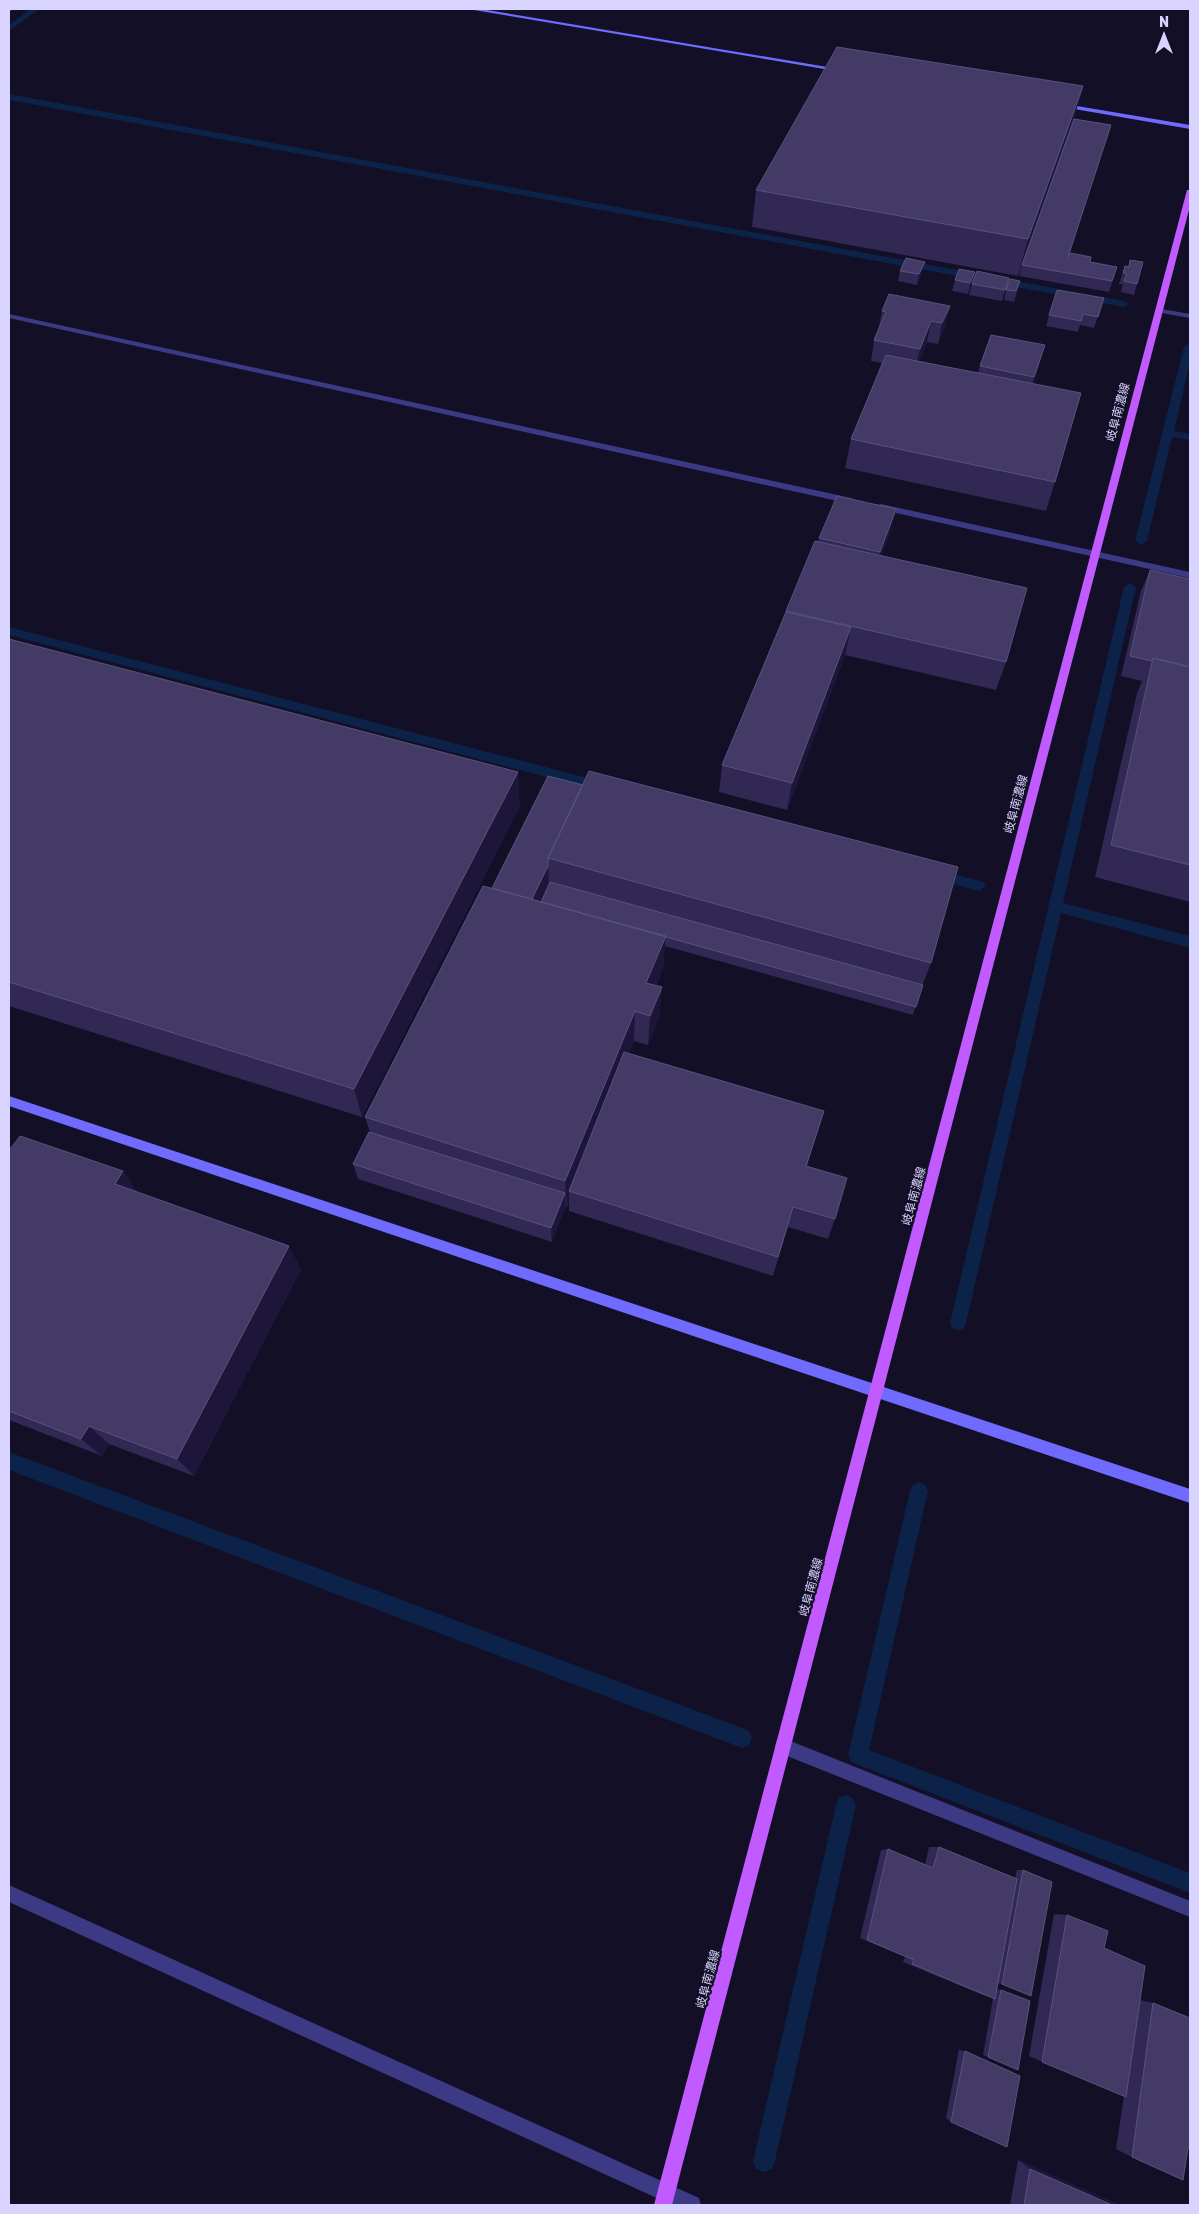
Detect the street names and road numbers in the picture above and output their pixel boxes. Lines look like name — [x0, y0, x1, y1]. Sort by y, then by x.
street label: 岐阜南濃線 — [1103, 381, 1133, 443]
street label: 岐阜南濃線 — [1001, 773, 1031, 835]
street label: 岐阜南濃線 — [899, 1165, 929, 1227]
street label: 岐阜南濃線 — [796, 1556, 826, 1618]
street label: 岐阜南濃線 — [693, 1948, 723, 2010]

